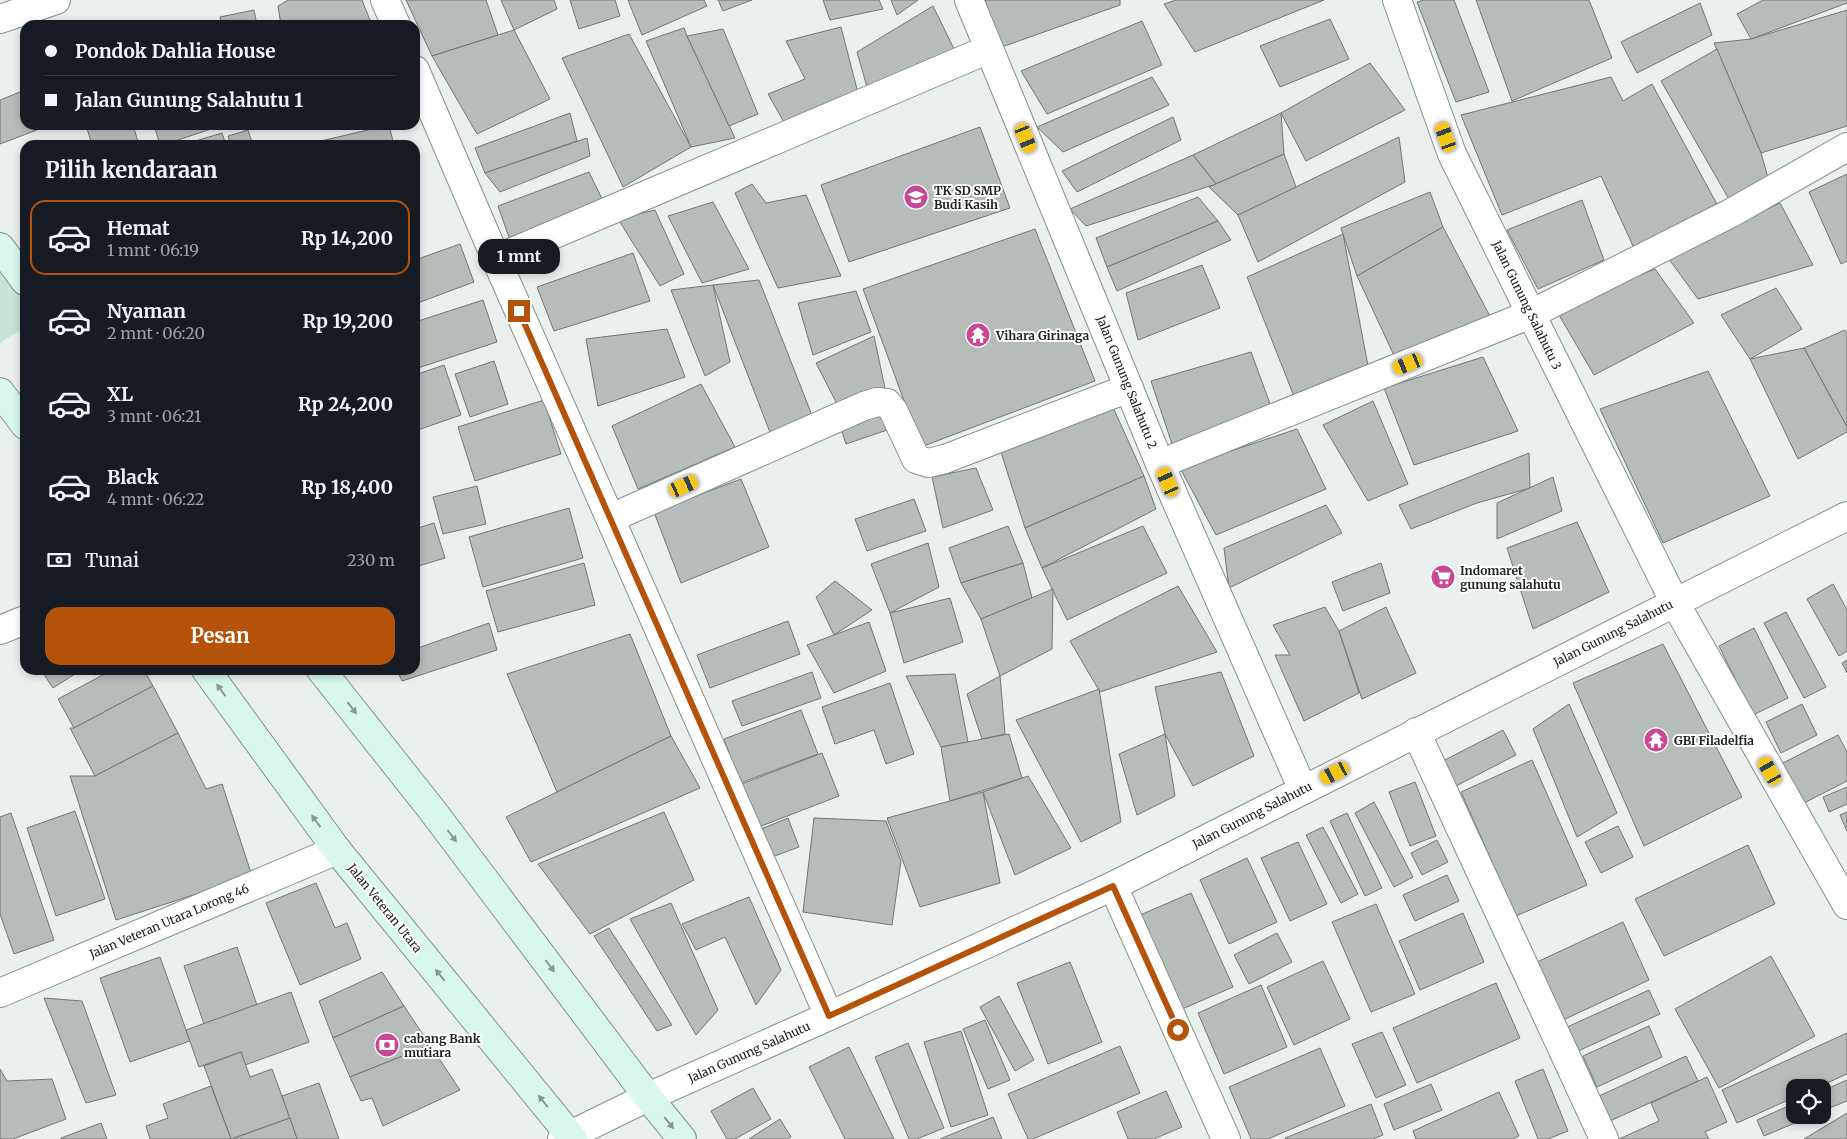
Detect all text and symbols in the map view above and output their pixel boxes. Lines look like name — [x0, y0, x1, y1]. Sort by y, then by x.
text: Pondok Dahlia House — [75, 39, 276, 63]
text: Jalan Gunung Salahutu 1 — [75, 88, 303, 112]
car — [1433, 120, 1458, 154]
car — [1013, 121, 1038, 155]
text: Pilih kendaraan — [45, 156, 217, 184]
place label: TK SD SMP Budi Kasih — [934, 183, 1001, 212]
school or university icon: TK SD SMP Budi Kasih — [903, 184, 929, 210]
icon: car — [47, 215, 92, 260]
text: Hemat — [107, 216, 170, 240]
text: Rp 14,200 — [301, 226, 393, 250]
street label: Jalan Gunung Salahutu 3 — [1489, 237, 1565, 372]
callout: 1 mnt — [478, 238, 560, 274]
text: 1 mnt · 06:19 — [107, 240, 199, 260]
text: 1 mnt — [497, 246, 541, 266]
icon: car — [47, 298, 92, 343]
text: Nyaman — [107, 299, 186, 323]
route end — [508, 300, 530, 322]
text: Rp 19,200 — [302, 309, 393, 333]
street label: Jalan Gunung Salahutu 2 — [1093, 312, 1161, 451]
temple icon: Vihara Girinaga — [965, 322, 991, 348]
text: 2 mnt · 06:20 — [107, 323, 205, 343]
place label: Vihara Girinaga — [995, 328, 1090, 343]
car — [1391, 351, 1424, 377]
icon: car — [47, 381, 92, 426]
text: XL — [107, 382, 133, 406]
text: Rp 24,200 — [298, 392, 393, 416]
text: 3 mnt · 06:21 — [107, 406, 201, 426]
icon: car — [47, 464, 92, 509]
text: Black — [107, 465, 159, 489]
car — [1155, 465, 1180, 499]
car — [667, 473, 700, 499]
text: Rp 18,400 — [301, 475, 393, 499]
text: 4 mnt · 06:22 — [107, 489, 204, 509]
icon: cash — [45, 546, 73, 574]
text: Tunai — [85, 548, 139, 572]
text: 230 m — [347, 550, 395, 570]
place label: Indomaret gunung salahutu — [1460, 563, 1561, 592]
supermarket icon: Indomaret gunung salahutu — [1430, 564, 1456, 590]
street label: Jalan Gunung Salahutu — [1550, 596, 1676, 670]
button: Pesan — [45, 607, 395, 665]
one-way arrow — [215, 684, 226, 697]
one-way arrow — [346, 701, 357, 714]
temple icon: GBI Filadelfia — [1643, 727, 1669, 753]
place label: GBI Filadelfia — [1674, 733, 1754, 748]
car — [1756, 754, 1783, 788]
car — [1318, 760, 1351, 786]
street label: Jalan Gunung Salahutu — [1189, 778, 1315, 852]
one-way arrow — [311, 814, 321, 828]
one-way arrow — [447, 829, 457, 843]
street label: Jalan Veteran Utara — [344, 860, 426, 956]
street label: Jalan Veteran Utara Lorong 46 — [86, 881, 251, 962]
one-way arrow — [544, 959, 555, 972]
one-way arrow — [434, 969, 445, 982]
street label: Jalan Gunung Salahutu — [685, 1018, 813, 1086]
route start — [1167, 1019, 1189, 1041]
place label: cabang Bank mutiara — [404, 1031, 481, 1060]
bank icon: cabang Bank mutiara — [374, 1032, 400, 1058]
map controls — [1786, 1079, 1831, 1124]
button: locate — [1786, 1079, 1831, 1124]
one-way arrow — [537, 1095, 548, 1108]
one-way arrow — [663, 1116, 674, 1129]

